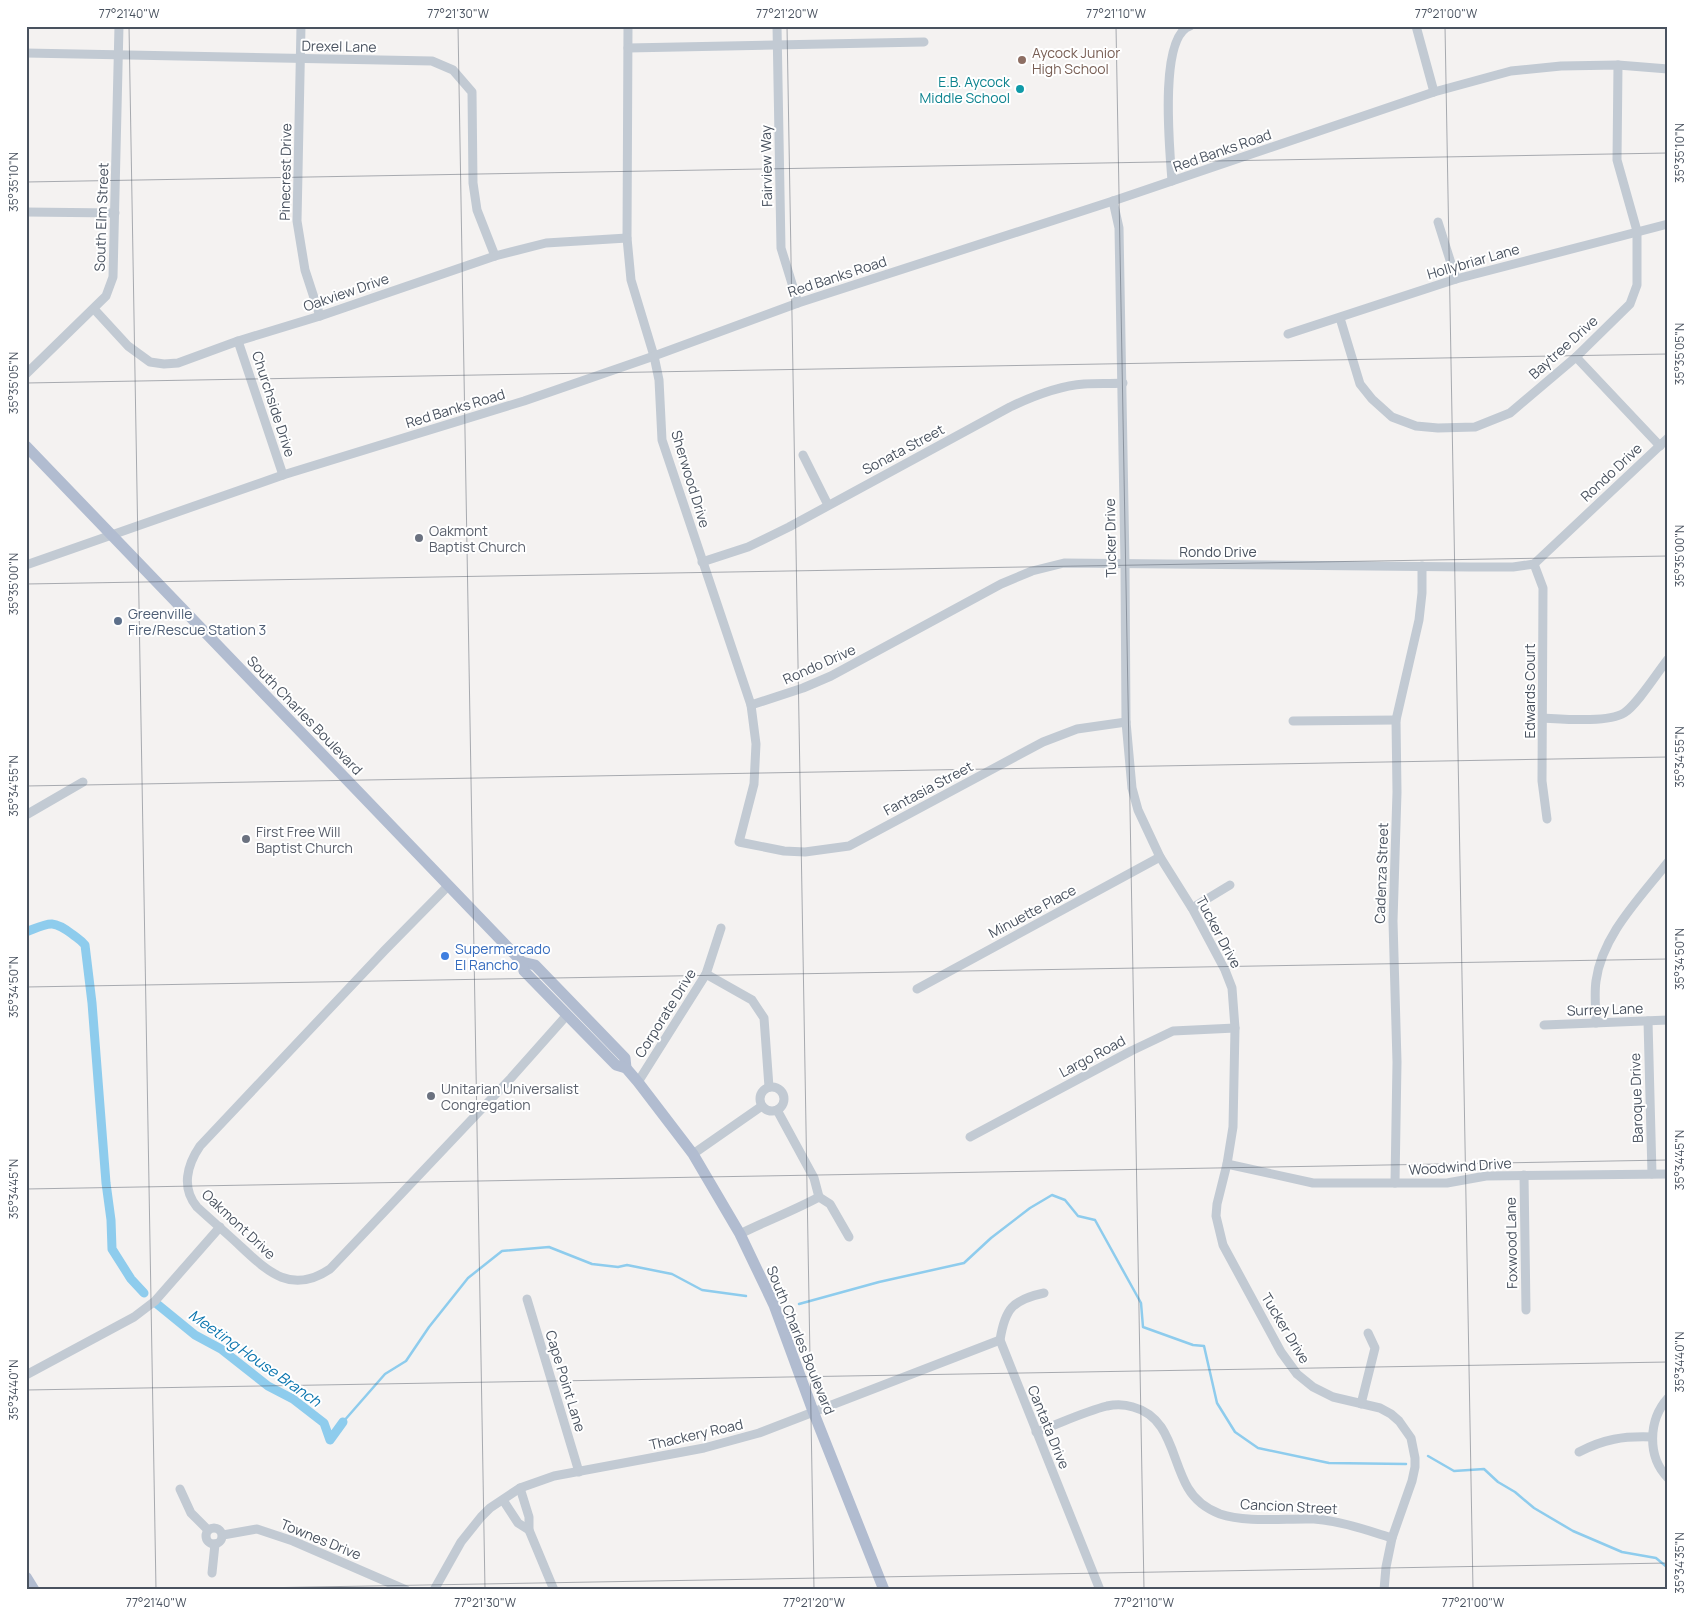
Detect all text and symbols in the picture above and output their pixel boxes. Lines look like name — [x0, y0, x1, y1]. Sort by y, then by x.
text: 77°21'40"W — [99, 5, 160, 22]
text: 77°21'30"W — [427, 5, 490, 22]
text: 77°21'20"W — [756, 5, 819, 22]
text: 77°21'10"W — [1086, 5, 1147, 22]
text: 77°21'00"W — [1415, 5, 1478, 22]
street label: Drexel Lane — [301, 36, 377, 56]
place label: Aycock Junior High School — [1032, 43, 1120, 78]
marker: Aycock Junior High School — [1016, 54, 1028, 66]
place label: E.B. Aycock Middle School — [920, 72, 1011, 107]
marker: E.B. Aycock Middle School — [1014, 83, 1026, 95]
street label: Pinecrest Drive — [275, 123, 295, 221]
text: 35°35'10"N — [1671, 123, 1688, 183]
street label: Fairview Way — [756, 124, 776, 207]
street label: Red Banks Road — [1170, 124, 1274, 176]
text: 35°35'10"N — [5, 152, 22, 212]
street label: South Elm Street — [90, 162, 112, 272]
street label: Hollybriar Lane — [1425, 239, 1521, 283]
street label: Red Banks Road — [785, 251, 889, 301]
street label: Oakview Drive — [301, 268, 391, 316]
street label: Baytree Drive — [1525, 311, 1601, 383]
text: 35°35'05"N — [1671, 323, 1688, 385]
street label: Churchside Drive — [248, 349, 300, 459]
text: 35°35'05"N — [5, 352, 22, 414]
street label: Red Banks Road — [403, 384, 507, 432]
street label: Sonata Street — [859, 419, 948, 479]
street label: Sherwood Drive — [667, 428, 715, 530]
street label: Rondo Drive — [1576, 439, 1646, 505]
street label: Tucker Drive — [1100, 498, 1120, 578]
place label: Oakmont Baptist Church — [429, 521, 526, 556]
text: 35°35'00"N — [1671, 525, 1688, 587]
marker: Oakmont Baptist Church — [413, 532, 425, 544]
street label: Rondo Drive — [1179, 542, 1257, 561]
text: 35°35'00"N — [5, 553, 22, 615]
place label: Greenville Fire/Rescue Station 3 — [128, 604, 266, 639]
marker: Greenville Fire/Rescue Station 3 — [112, 615, 124, 627]
street label: Rondo Drive — [780, 640, 858, 688]
street label: Edwards Court — [1520, 643, 1539, 739]
street label: South Charles Boulevard — [243, 651, 367, 779]
text: 35°34'55"N — [1671, 726, 1688, 788]
text: 35°34'55"N — [5, 755, 22, 817]
street label: Fantasia Street — [880, 756, 976, 820]
place label: First Free Will Baptist Church — [256, 822, 353, 857]
street label: Cadenza Street — [1370, 822, 1392, 924]
marker: First Free Will Baptist Church — [240, 833, 252, 845]
street label: Minuette Place — [985, 880, 1079, 942]
street label: Tucker Drive — [1192, 893, 1246, 971]
text: 35°34'50"N — [1671, 928, 1688, 990]
place label: Supermercado El Rancho — [455, 939, 550, 974]
marker: Supermercado El Rancho — [439, 950, 451, 962]
text: 35°34'50"N — [5, 956, 22, 1018]
street label: Corporate Drive — [630, 965, 700, 1061]
street label: Surrey Lane — [1566, 998, 1644, 1020]
street label: Largo Road — [1056, 1031, 1128, 1081]
street label: Baroque Drive — [1625, 1053, 1647, 1143]
place label: Unitarian Universalist Congregation — [441, 1079, 579, 1114]
marker: Unitarian Universalist Congregation — [425, 1090, 437, 1102]
text: 35°34'45"N — [1671, 1130, 1688, 1190]
street label: Woodwind Drive — [1408, 1153, 1512, 1179]
text: 35°34'45"N — [5, 1159, 22, 1219]
street label: Oakmont Drive — [198, 1185, 280, 1263]
street label: Foxwood Lane — [1501, 1197, 1521, 1289]
street label: South Charles Boulevard — [762, 1263, 840, 1417]
street label: Tucker Drive — [1257, 1289, 1315, 1367]
water label: Meeting House Branch — [185, 1304, 326, 1412]
street label: Cape Point Lane — [542, 1328, 590, 1434]
text: 35°34'40"N — [1671, 1332, 1688, 1392]
text: 35°34'40"N — [5, 1360, 22, 1420]
street label: Cantata Drive — [1024, 1382, 1074, 1472]
street label: Thackery Road — [647, 1414, 745, 1454]
street label: Cancion Street — [1240, 1494, 1339, 1518]
street label: Townes Drive — [278, 1514, 364, 1564]
text: 35°34'35"N — [1671, 1532, 1688, 1594]
text: 77°21'40"W — [126, 1594, 187, 1611]
text: 77°21'30"W — [454, 1594, 517, 1611]
text: 77°21'20"W — [783, 1594, 846, 1611]
text: 77°21'10"W — [1114, 1594, 1175, 1611]
text: 77°21'00"W — [1442, 1594, 1505, 1611]

